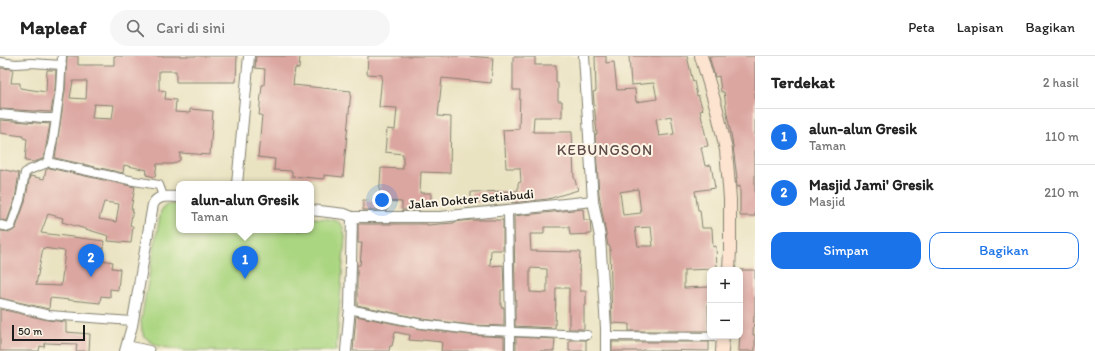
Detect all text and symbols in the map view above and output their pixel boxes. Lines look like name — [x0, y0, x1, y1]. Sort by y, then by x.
search box — [110, 10, 390, 46]
text: Mapleaf — [20, 16, 86, 39]
icon: search — [124, 17, 146, 39]
text: Cari di sini — [156, 19, 225, 37]
text: Peta — [908, 19, 935, 36]
text: Lapisan — [957, 19, 1004, 36]
text: Bagikan — [1026, 19, 1075, 36]
text: Terdekat — [771, 72, 835, 92]
text: 2 hasil — [1043, 75, 1079, 90]
text: alun-alun Gresik — [809, 120, 917, 138]
text: 1 — [781, 129, 787, 144]
text: 110 m — [1045, 129, 1079, 144]
text: Taman — [809, 138, 846, 153]
district label: KEBUNGSON — [557, 141, 653, 159]
text: Masjid Jami' Gresik — [809, 176, 934, 194]
popup — [176, 181, 314, 233]
text: 2 — [781, 185, 787, 200]
text: 210 m — [1044, 185, 1079, 200]
street label: Jalan Dokter Setiabudi — [408, 186, 534, 212]
your location — [372, 190, 392, 210]
text: alun-alun Gresik — [191, 191, 299, 209]
text: Masjid — [809, 194, 845, 209]
text: Taman — [191, 209, 228, 224]
button: Simpan — [771, 232, 921, 269]
button: Bagikan — [929, 232, 1079, 269]
pin: 2 — [78, 244, 104, 277]
pin: 1 — [232, 246, 258, 279]
map controls — [707, 267, 743, 339]
button: + — [707, 267, 743, 303]
button: − — [707, 303, 743, 339]
scale bar — [12, 323, 85, 342]
text: 50 m — [18, 325, 42, 338]

